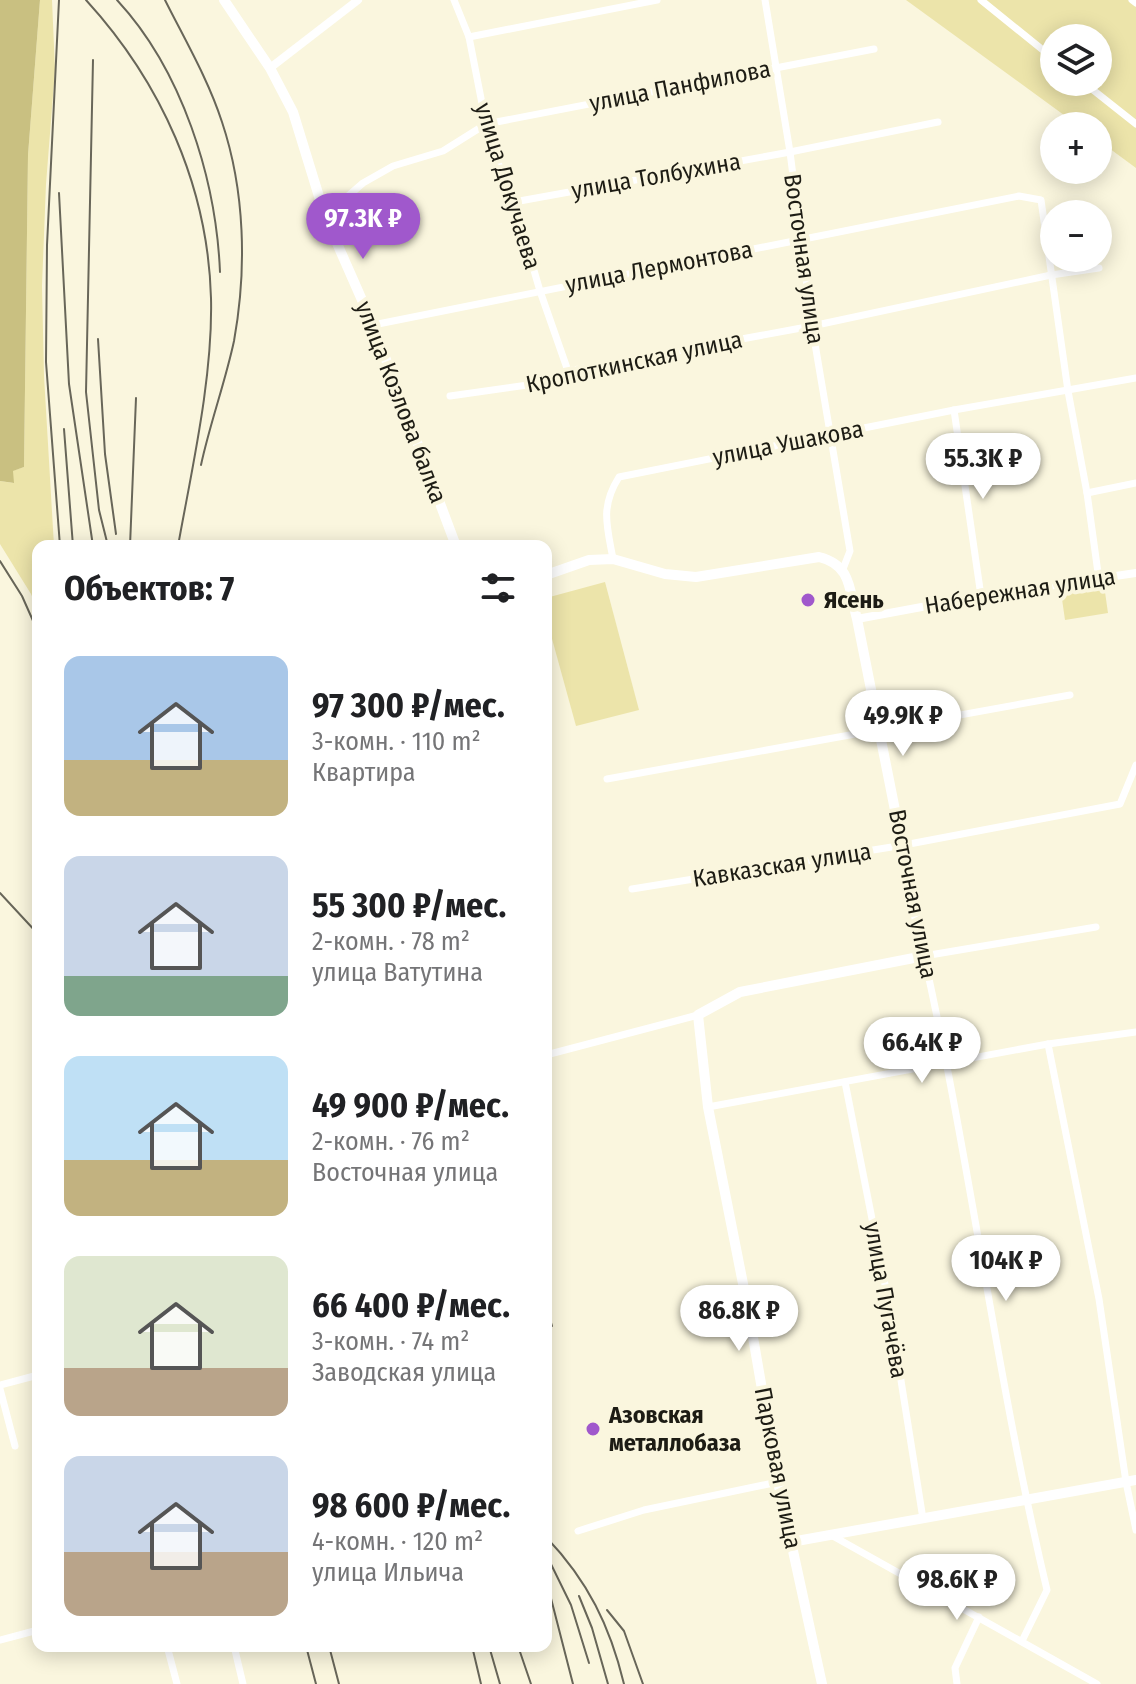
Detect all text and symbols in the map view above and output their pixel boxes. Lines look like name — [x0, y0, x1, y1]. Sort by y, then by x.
map controls — [1040, 24, 1112, 272]
button: layers — [1040, 24, 1112, 96]
street label: улица Панфилова — [587, 55, 773, 117]
street label: улица Докучаева — [469, 99, 547, 273]
button: + — [1040, 112, 1112, 184]
street label: улица Толбухина — [569, 147, 743, 205]
street label: Восточная улица — [778, 172, 830, 346]
pin: 97.3K ₽ — [289, 193, 437, 261]
button: − — [1040, 200, 1112, 272]
text: 97.3K ₽ — [324, 203, 402, 234]
street label: улица Лермонтова — [563, 235, 755, 299]
street label: улица Козлова балка — [350, 297, 452, 507]
street label: Кропоткинская улица — [523, 325, 745, 399]
street label: улица Ушакова — [710, 415, 866, 471]
pin: 55.3K ₽ — [909, 433, 1057, 501]
text: 55.3K ₽ — [944, 443, 1022, 474]
street label: Набережная улица — [923, 562, 1117, 620]
icon: filters — [476, 566, 520, 610]
text: Объектов: 7 — [64, 568, 234, 609]
place label: Ясень — [824, 586, 884, 614]
marker: Ясень — [799, 591, 817, 609]
text: 97 300 ₽/мес. — [312, 685, 505, 726]
icon: home — [128, 688, 224, 784]
pin: 49.9K ₽ — [829, 690, 977, 758]
text: 49.9K ₽ — [863, 700, 943, 731]
text: 3-комн. · 110 m² — [312, 726, 481, 757]
text: Квартира — [312, 757, 416, 788]
street label: Восточная улица — [883, 807, 943, 981]
street label: Кавказская улица — [691, 837, 873, 893]
text: 55 300 ₽/мес. — [312, 885, 506, 926]
icon: home — [128, 888, 224, 984]
text: 2-комн. · 78 m² — [312, 926, 470, 957]
text: улица Ватутина — [312, 957, 483, 988]
pin: 66.4K ₽ — [848, 1017, 996, 1085]
text: 66.4K ₽ — [882, 1027, 962, 1058]
text: 49 900 ₽/мес. — [312, 1085, 509, 1126]
icon: home — [128, 1088, 224, 1184]
text: 2-комн. · 76 m² — [312, 1126, 470, 1157]
text: Восточная улица — [312, 1157, 498, 1188]
street label: улица Пугачёва — [858, 1220, 914, 1380]
pin: 104K ₽ — [941, 1235, 1071, 1303]
text: 104K ₽ — [969, 1245, 1043, 1276]
text: 66 400 ₽/мес. — [312, 1285, 510, 1326]
pin: 86.8K ₽ — [665, 1285, 813, 1353]
icon: home — [128, 1288, 224, 1384]
text: 86.8K ₽ — [698, 1295, 780, 1326]
text: 3-комн. · 74 m² — [312, 1326, 470, 1357]
text: Заводская улица — [312, 1357, 496, 1388]
street label: Парковая улица — [749, 1385, 807, 1551]
place label: Азовская металлобаза — [608, 1401, 741, 1457]
marker: Азовская металлобаза — [584, 1420, 602, 1438]
text: 98 600 ₽/мес. — [312, 1485, 510, 1526]
icon: home — [128, 1488, 224, 1584]
text: 4-комн. · 120 m² — [312, 1526, 483, 1557]
pin: 98.6K ₽ — [883, 1554, 1031, 1622]
text: улица Ильича — [312, 1557, 464, 1588]
text: 98.6K ₽ — [916, 1564, 998, 1595]

